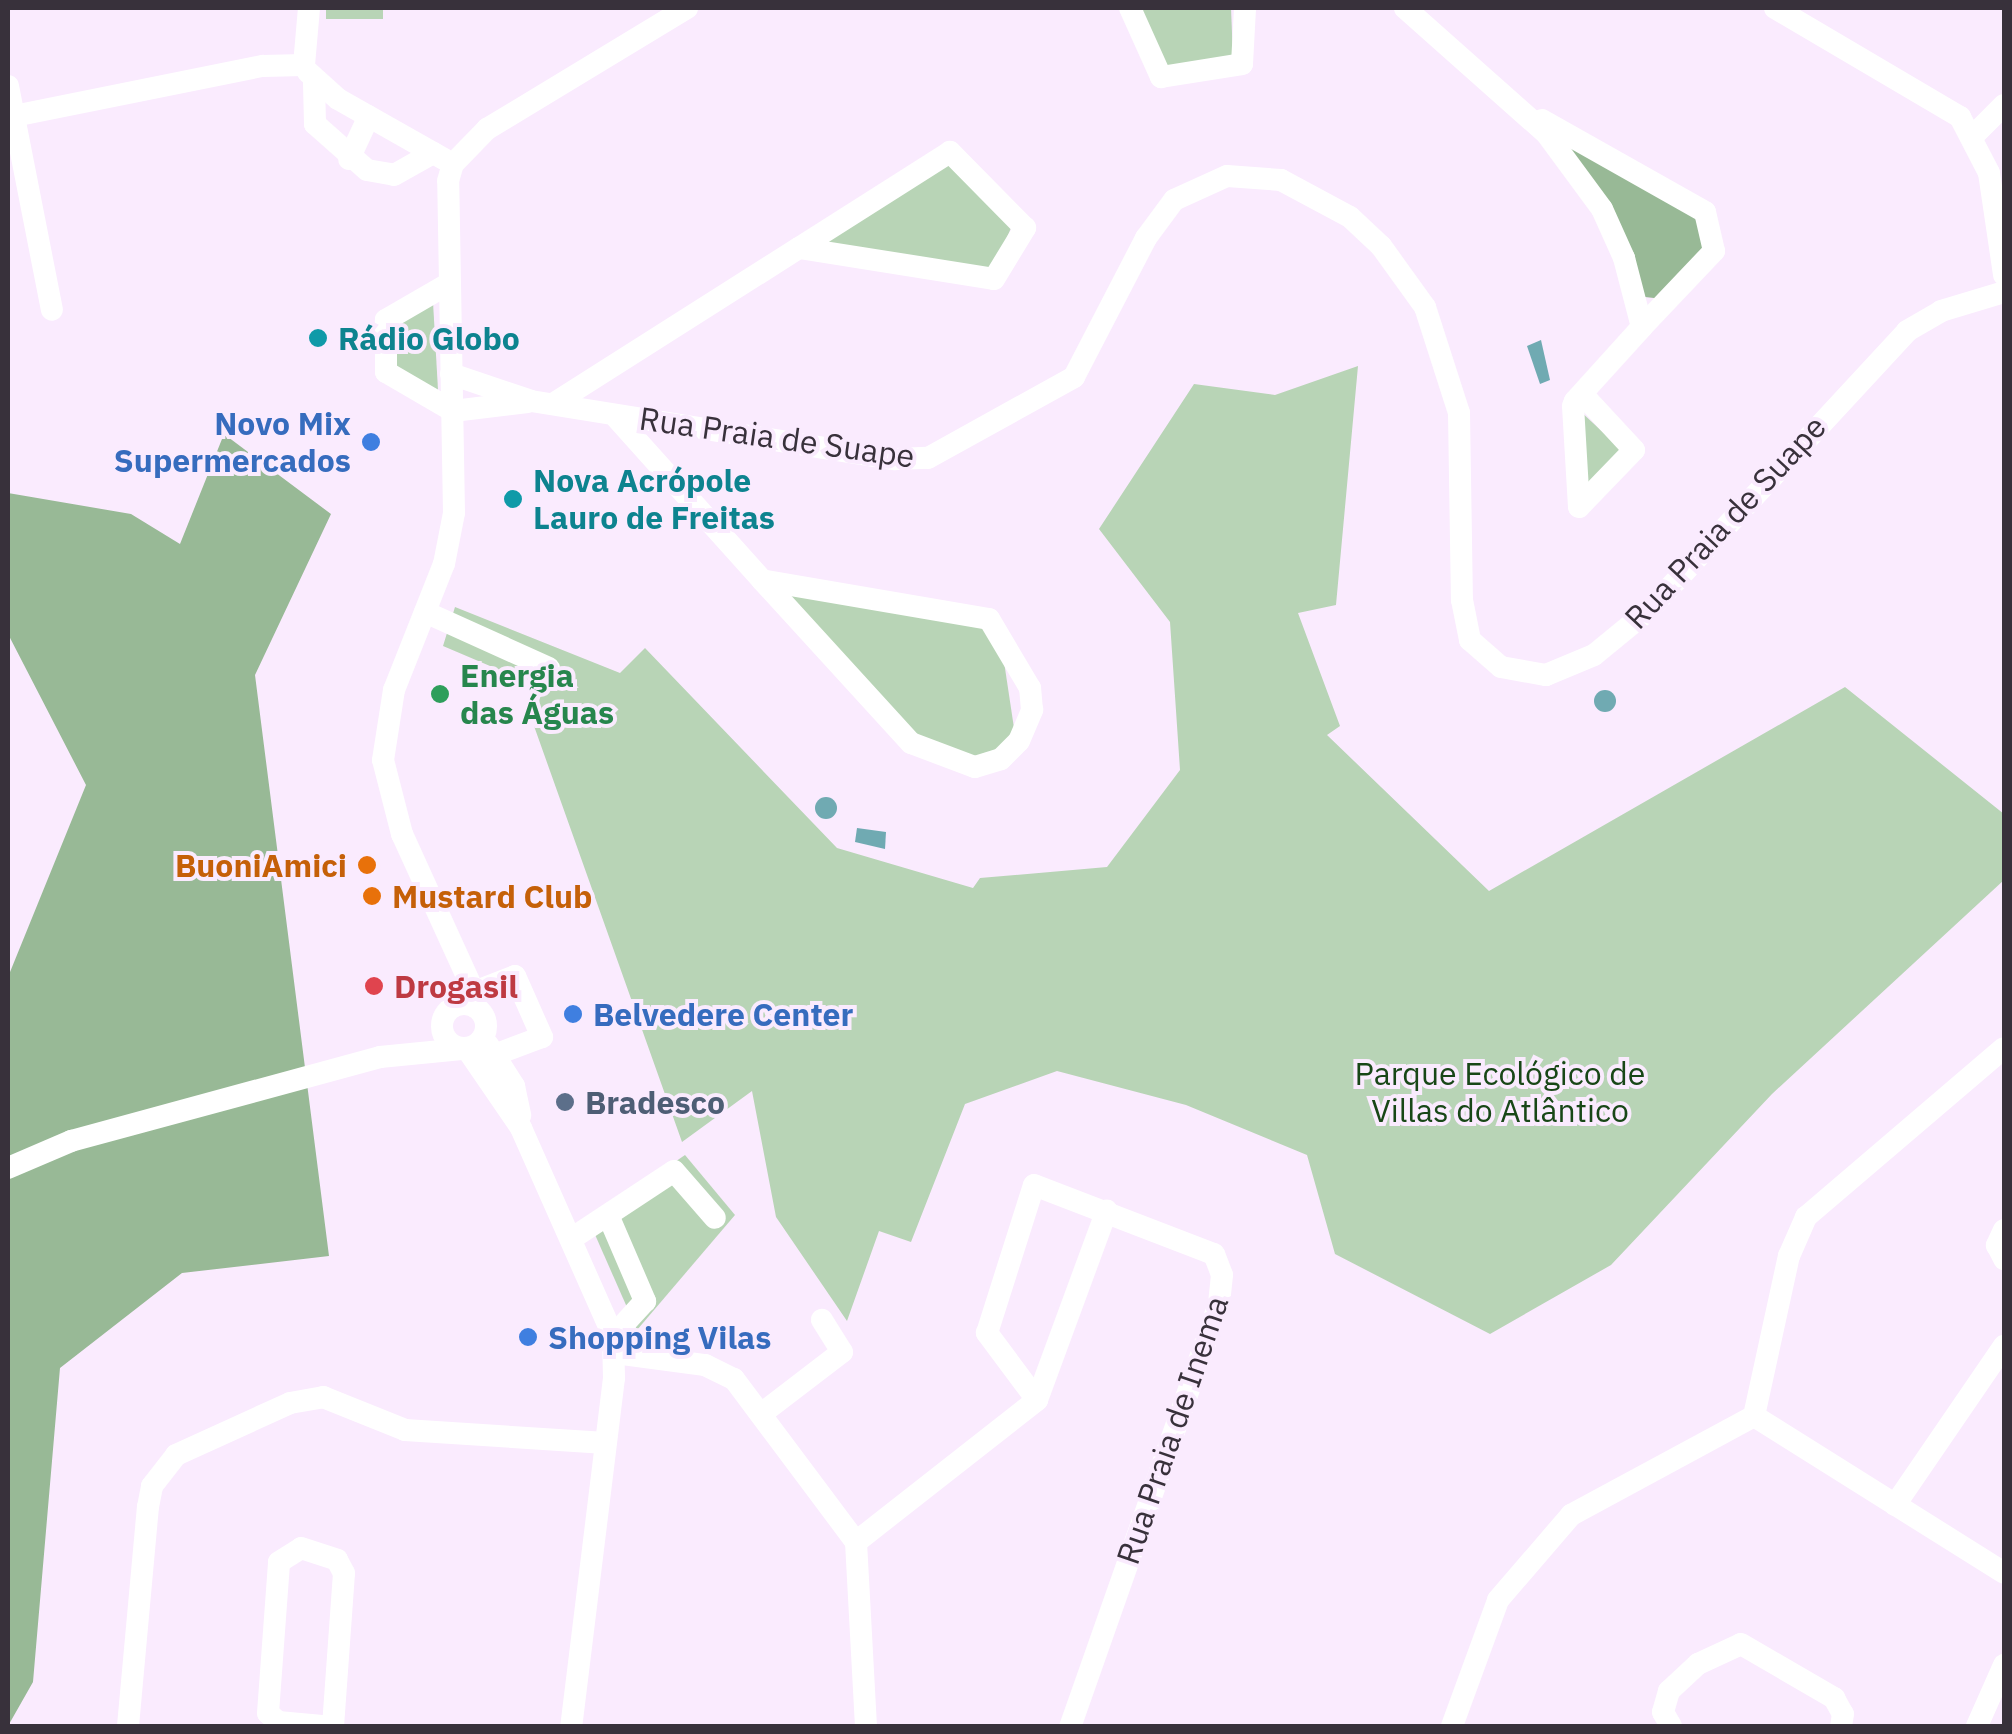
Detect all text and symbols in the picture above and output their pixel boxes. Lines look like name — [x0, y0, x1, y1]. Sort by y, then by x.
place label: Rádio Globo — [338, 319, 520, 357]
marker: Rádio Globo — [307, 327, 329, 349]
street label: Rua Praia de Suape — [637, 399, 917, 475]
place label: Novo Mix Supermercados — [114, 405, 351, 480]
street label: Rua Praia de Suape — [1616, 407, 1834, 637]
marker: Novo Mix Supermercados — [360, 431, 382, 453]
place label: Nova Acrópole Lauro de Freitas — [533, 462, 775, 537]
marker: Nova Acrópole Lauro de Freitas — [502, 488, 524, 510]
place label: Energia das Águas — [460, 657, 614, 732]
marker: Energia das Águas — [429, 683, 451, 705]
place label: BuoniAmici — [175, 846, 347, 884]
marker: BuoniAmici — [356, 854, 378, 876]
place label: Mustard Club — [392, 877, 592, 915]
marker: Mustard Club — [361, 885, 383, 907]
place label: Drogasil — [394, 967, 518, 1005]
marker: Drogasil — [363, 975, 385, 997]
place label: Belvedere Center — [593, 995, 853, 1033]
marker: Belvedere Center — [562, 1003, 584, 1025]
park label: Parque Ecológico de Villas do Atlântico — [1355, 1055, 1645, 1130]
place label: Bradesco — [585, 1083, 725, 1121]
marker: Bradesco — [554, 1091, 576, 1113]
street label: Rua Praia de Inema — [1108, 1291, 1236, 1569]
place label: Shopping Vilas — [548, 1318, 771, 1356]
marker: Shopping Vilas — [517, 1326, 539, 1348]

